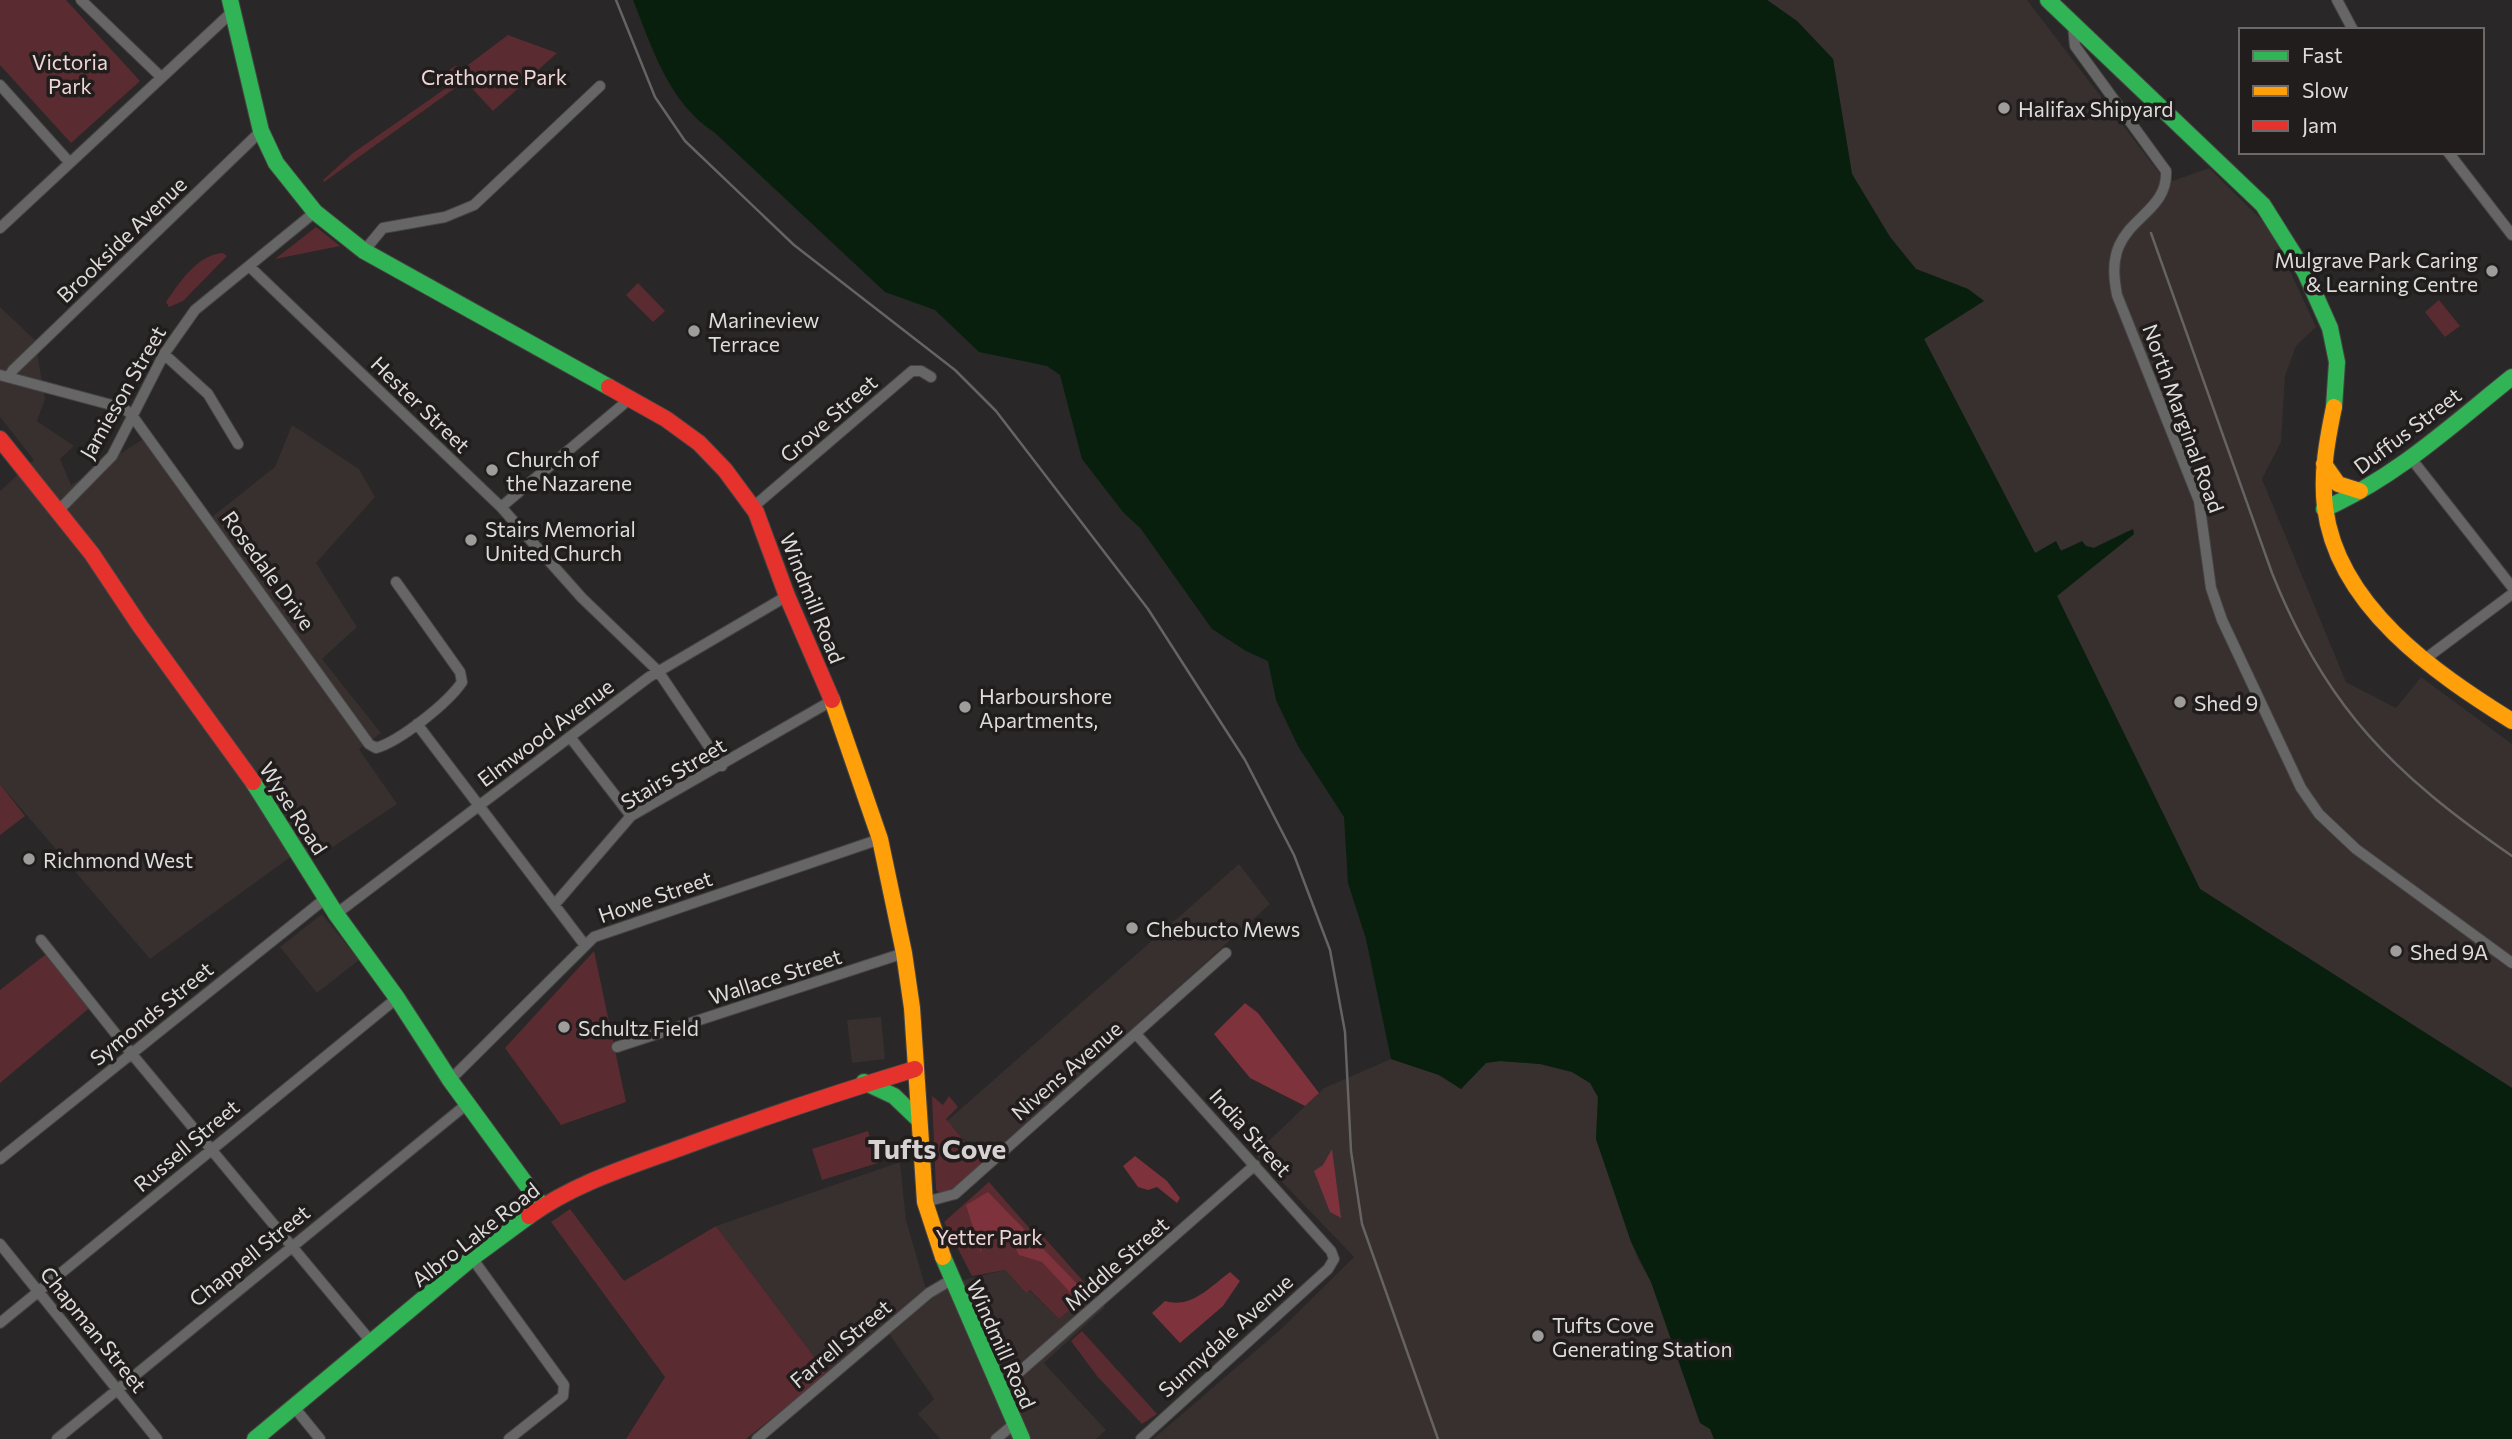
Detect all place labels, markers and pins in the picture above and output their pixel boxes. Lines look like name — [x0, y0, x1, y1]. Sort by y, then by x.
place label: Halifax Shipyard — [2018, 96, 2173, 121]
marker: Halifax Shipyard — [1996, 100, 2012, 116]
place label: Mulgrave Park Caring & Learning Centre — [2275, 247, 2478, 296]
marker: Mulgrave Park Caring & Learning Centre — [2484, 263, 2500, 279]
place label: Marineview Terrace — [708, 307, 819, 356]
marker: Marineview Terrace — [686, 323, 702, 339]
place label: Church of the Nazarene — [506, 446, 632, 495]
marker: Church of the Nazarene — [484, 462, 500, 478]
place label: Stairs Memorial United Church — [485, 516, 636, 565]
marker: Stairs Memorial United Church — [463, 532, 479, 548]
place label: Harbourshore Apartments, — [979, 683, 1112, 732]
place label: Shed 9 — [2194, 690, 2258, 715]
marker: Shed 9 — [2172, 694, 2188, 710]
marker: Harbourshore Apartments, — [957, 699, 973, 715]
place label: Richmond West — [43, 847, 193, 872]
marker: Richmond West — [21, 851, 37, 867]
place label: Chebucto Mews — [1146, 916, 1300, 941]
marker: Chebucto Mews — [1124, 920, 1140, 936]
place label: Shed 9A — [2410, 939, 2488, 964]
marker: Shed 9A — [2388, 943, 2404, 959]
place label: Schultz Field — [578, 1015, 699, 1040]
marker: Schultz Field — [556, 1019, 572, 1035]
place label: Tufts Cove Generating Station — [1552, 1312, 1732, 1361]
marker: Tufts Cove Generating Station — [1530, 1328, 1546, 1344]

